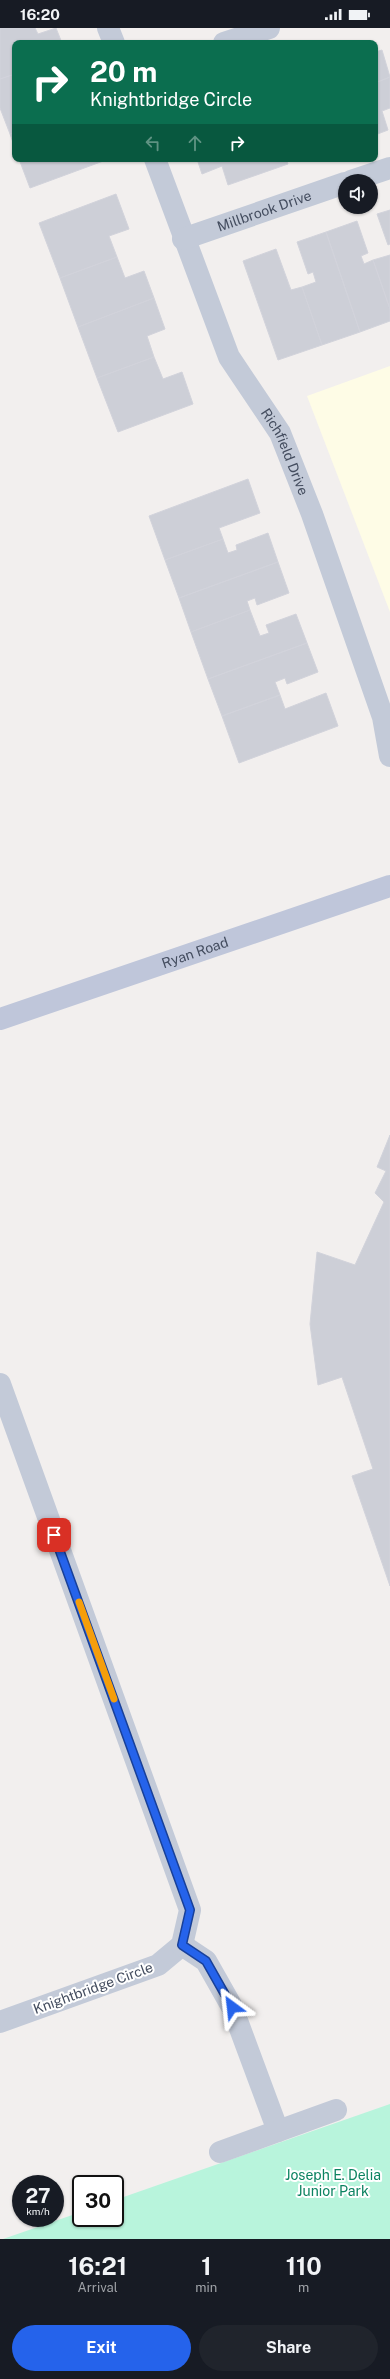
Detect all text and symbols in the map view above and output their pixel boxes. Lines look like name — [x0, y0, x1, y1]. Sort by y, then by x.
text: 16:20 — [20, 6, 60, 23]
text: 20 m — [90, 55, 157, 88]
icon: right — [24, 56, 76, 108]
text: Knightbridge Circle — [90, 89, 252, 110]
icon: left — [142, 132, 164, 154]
icon: ahead — [184, 132, 206, 154]
icon: right — [226, 132, 248, 154]
map controls — [338, 174, 378, 214]
button: sound — [338, 174, 378, 214]
street label: Millbrook Drive — [215, 187, 314, 235]
street label: Richfield Drive — [258, 405, 312, 498]
street label: Ryan Road — [160, 934, 230, 971]
pin — [37, 1518, 71, 1552]
icon: arrive — [43, 1524, 65, 1546]
street label: Knightbridge Circle — [31, 1959, 155, 2017]
position arrow — [211, 1986, 253, 2028]
park label: Joseph E. Delia Junior Park — [285, 2167, 381, 2199]
speed limit sign: 30 — [72, 2175, 124, 2227]
text: 27 — [25, 2184, 51, 2208]
text: km/h — [26, 2205, 50, 2217]
text: 16:21 — [68, 2252, 127, 2280]
text: 1 — [201, 2252, 211, 2280]
text: 110 — [286, 2252, 322, 2280]
text: Arrival — [78, 2280, 118, 2295]
text: min — [195, 2280, 217, 2295]
text: m — [298, 2280, 309, 2295]
button: Exit — [12, 2325, 191, 2371]
button: Share — [199, 2325, 378, 2371]

